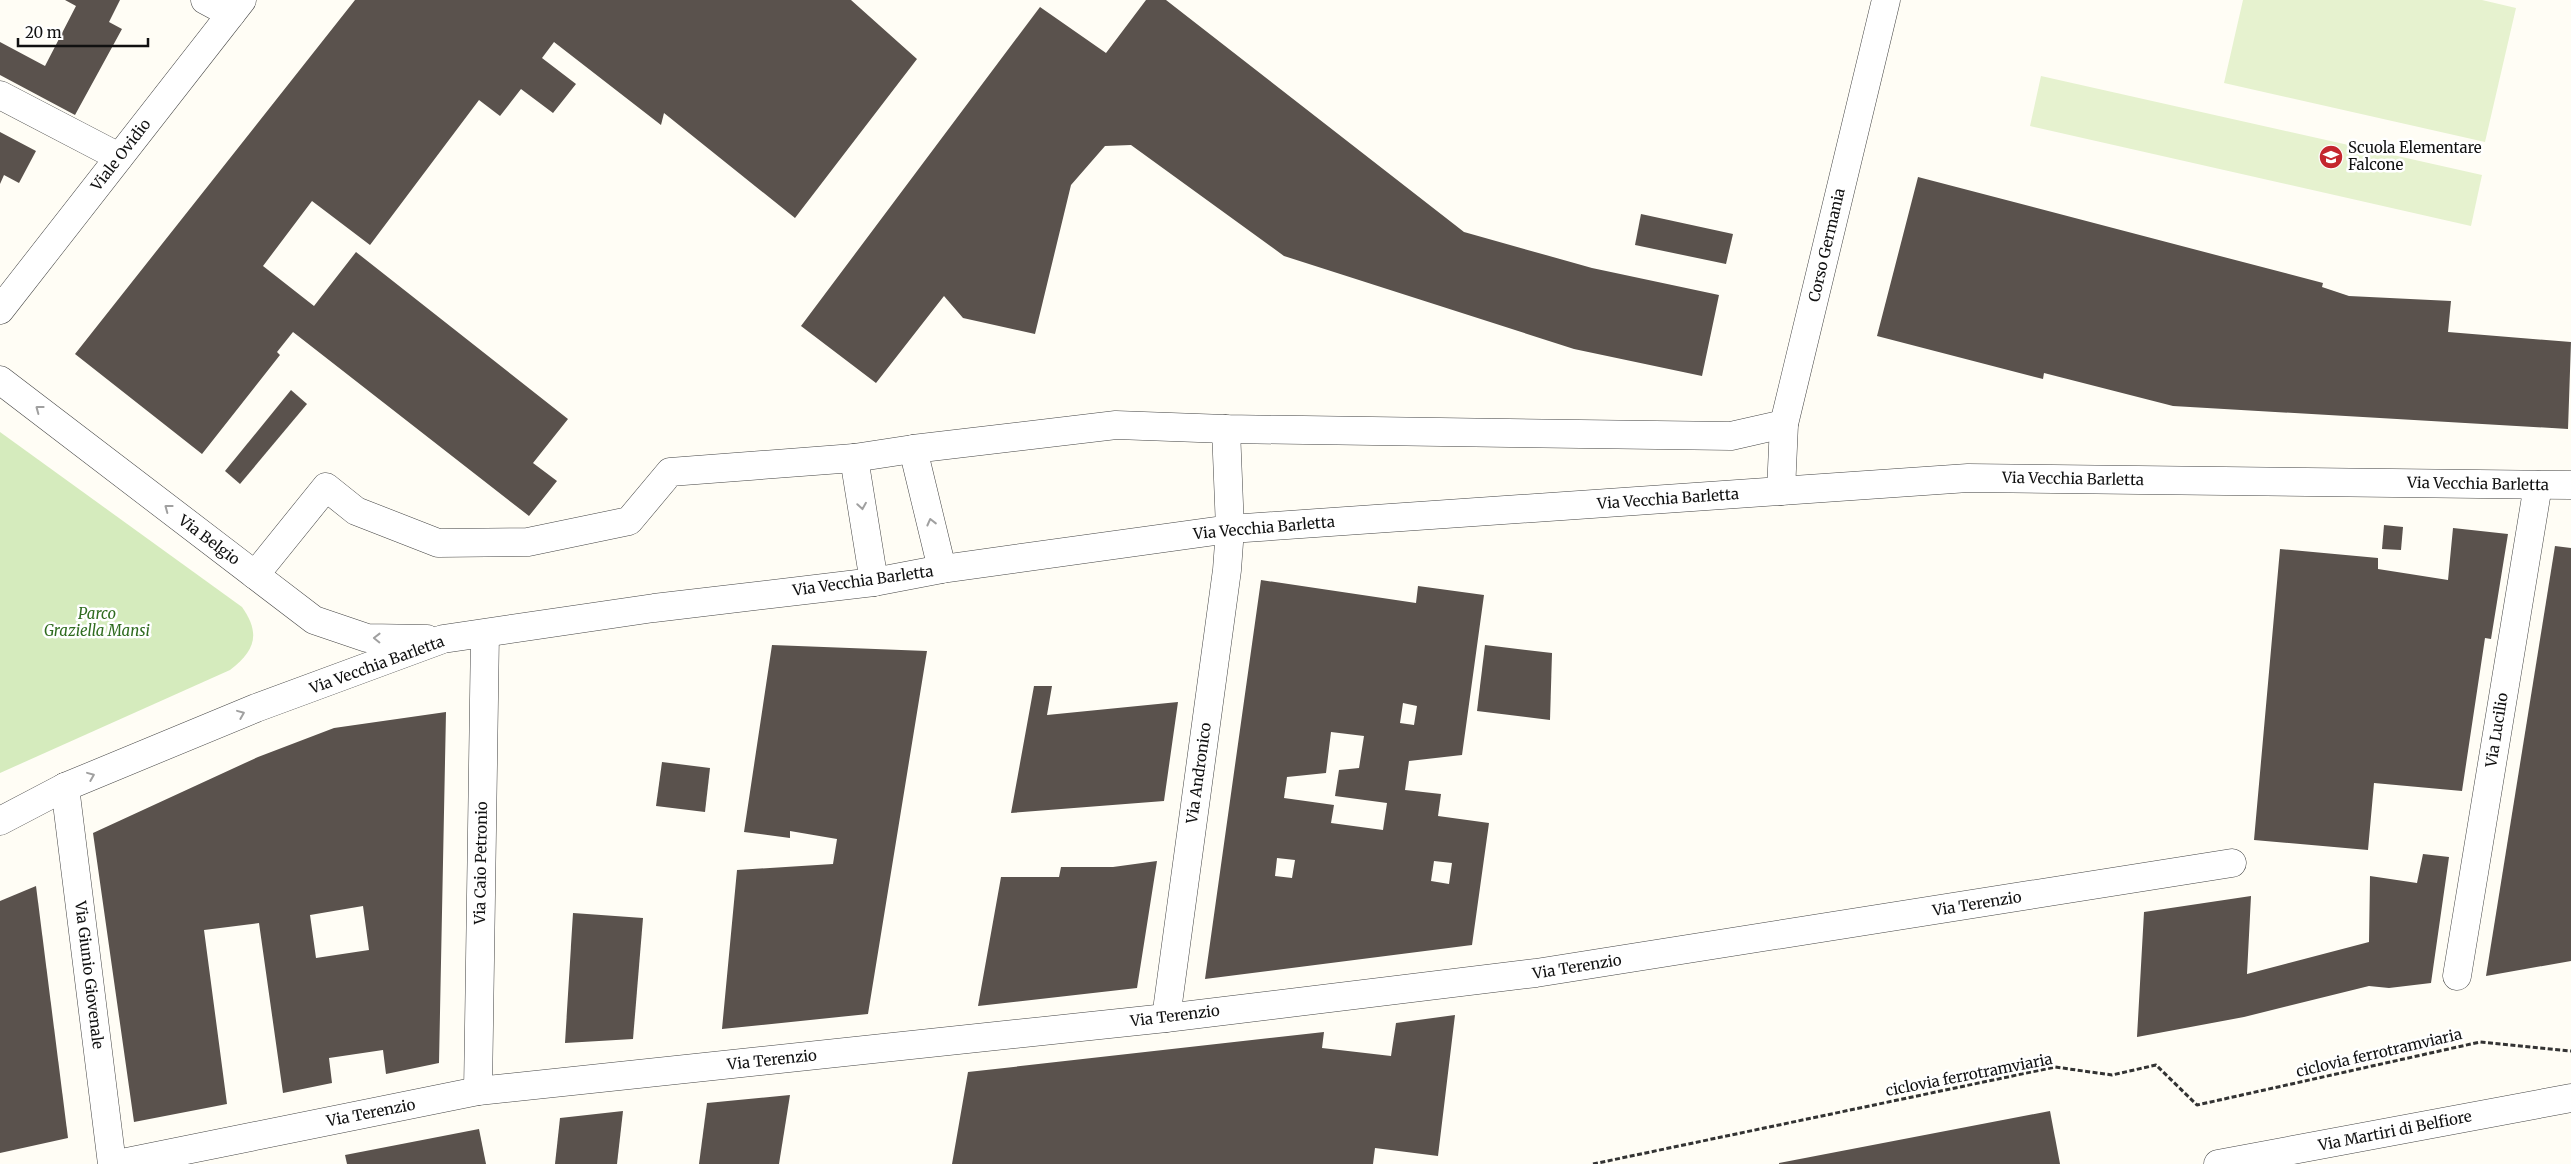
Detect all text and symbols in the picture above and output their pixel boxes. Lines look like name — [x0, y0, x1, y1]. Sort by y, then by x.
scale bar — [18, 15, 148, 47]
text: 20 m — [25, 23, 62, 42]
street label: Viale Ovidio — [86, 115, 155, 195]
place label: Scuola Elementare Falcone — [2348, 138, 2482, 174]
school or university icon: Scuola Elementare Falcone — [2318, 144, 2344, 170]
street label: Corso Germania — [1804, 186, 1849, 304]
one-way arrow — [36, 407, 45, 415]
street label: Via Vecchia Barletta — [2001, 468, 2144, 489]
street label: Via Vecchia Barletta — [2406, 473, 2549, 494]
street label: Via Vecchia Barletta — [1595, 484, 1739, 513]
one-way arrow — [856, 502, 866, 511]
one-way arrow — [164, 505, 174, 514]
street label: Via Belgio — [174, 510, 244, 569]
street label: Via Vecchia Barletta — [1191, 512, 1336, 543]
one-way arrow — [926, 517, 937, 526]
street label: Via Vecchia Barletta — [790, 561, 935, 600]
park label: Parco Graziella Mansi — [44, 604, 150, 640]
street label: Via Vecchia Barletta — [306, 631, 447, 698]
one-way arrow — [373, 633, 380, 643]
street label: Via Lucilio — [2481, 691, 2512, 770]
one-way arrow — [236, 710, 245, 721]
street label: Via Andronico — [1182, 721, 1215, 826]
one-way arrow — [86, 772, 95, 783]
street label: Via Caio Petronio — [470, 801, 491, 926]
street label: Via Terenzio — [1930, 887, 2023, 920]
street label: Via Giunio Giovenale — [71, 899, 108, 1050]
street label: Via Terenzio — [1530, 950, 1623, 983]
street label: Via Terenzio — [1128, 1001, 1221, 1031]
street label: ciclovia ferrotramviaria — [2294, 1024, 2464, 1081]
street label: Via Terenzio — [725, 1045, 818, 1074]
street label: ciclovia ferrotramviaria — [1884, 1049, 2054, 1100]
street label: Via Terenzio — [324, 1095, 417, 1131]
street label: Via Martiri di Belfiore — [2316, 1106, 2473, 1155]

